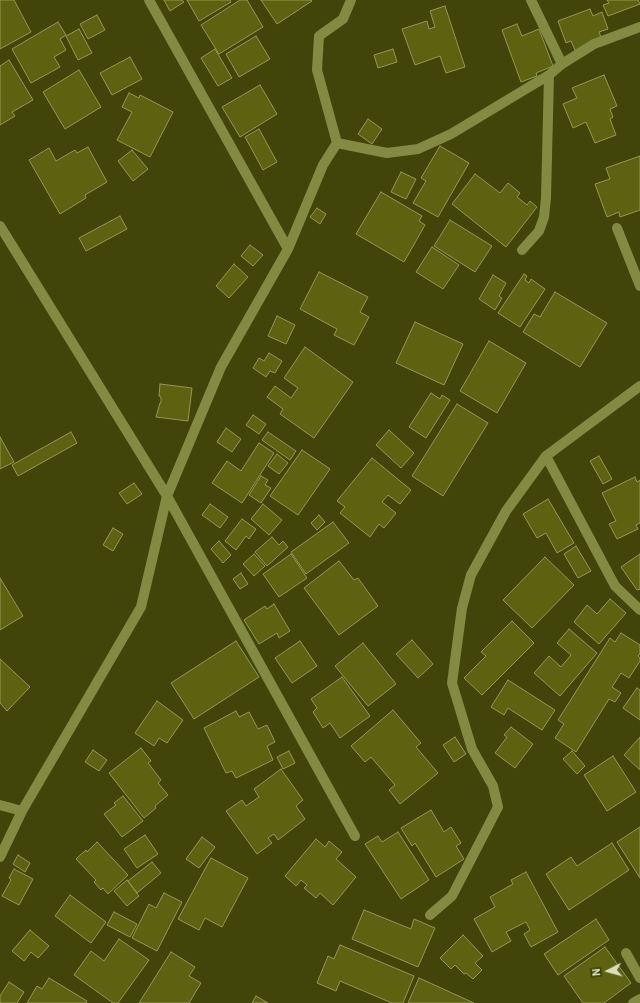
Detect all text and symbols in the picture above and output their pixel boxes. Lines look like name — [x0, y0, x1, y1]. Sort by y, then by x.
north arrow — [588, 951, 628, 991]
text: N — [589, 968, 603, 977]

